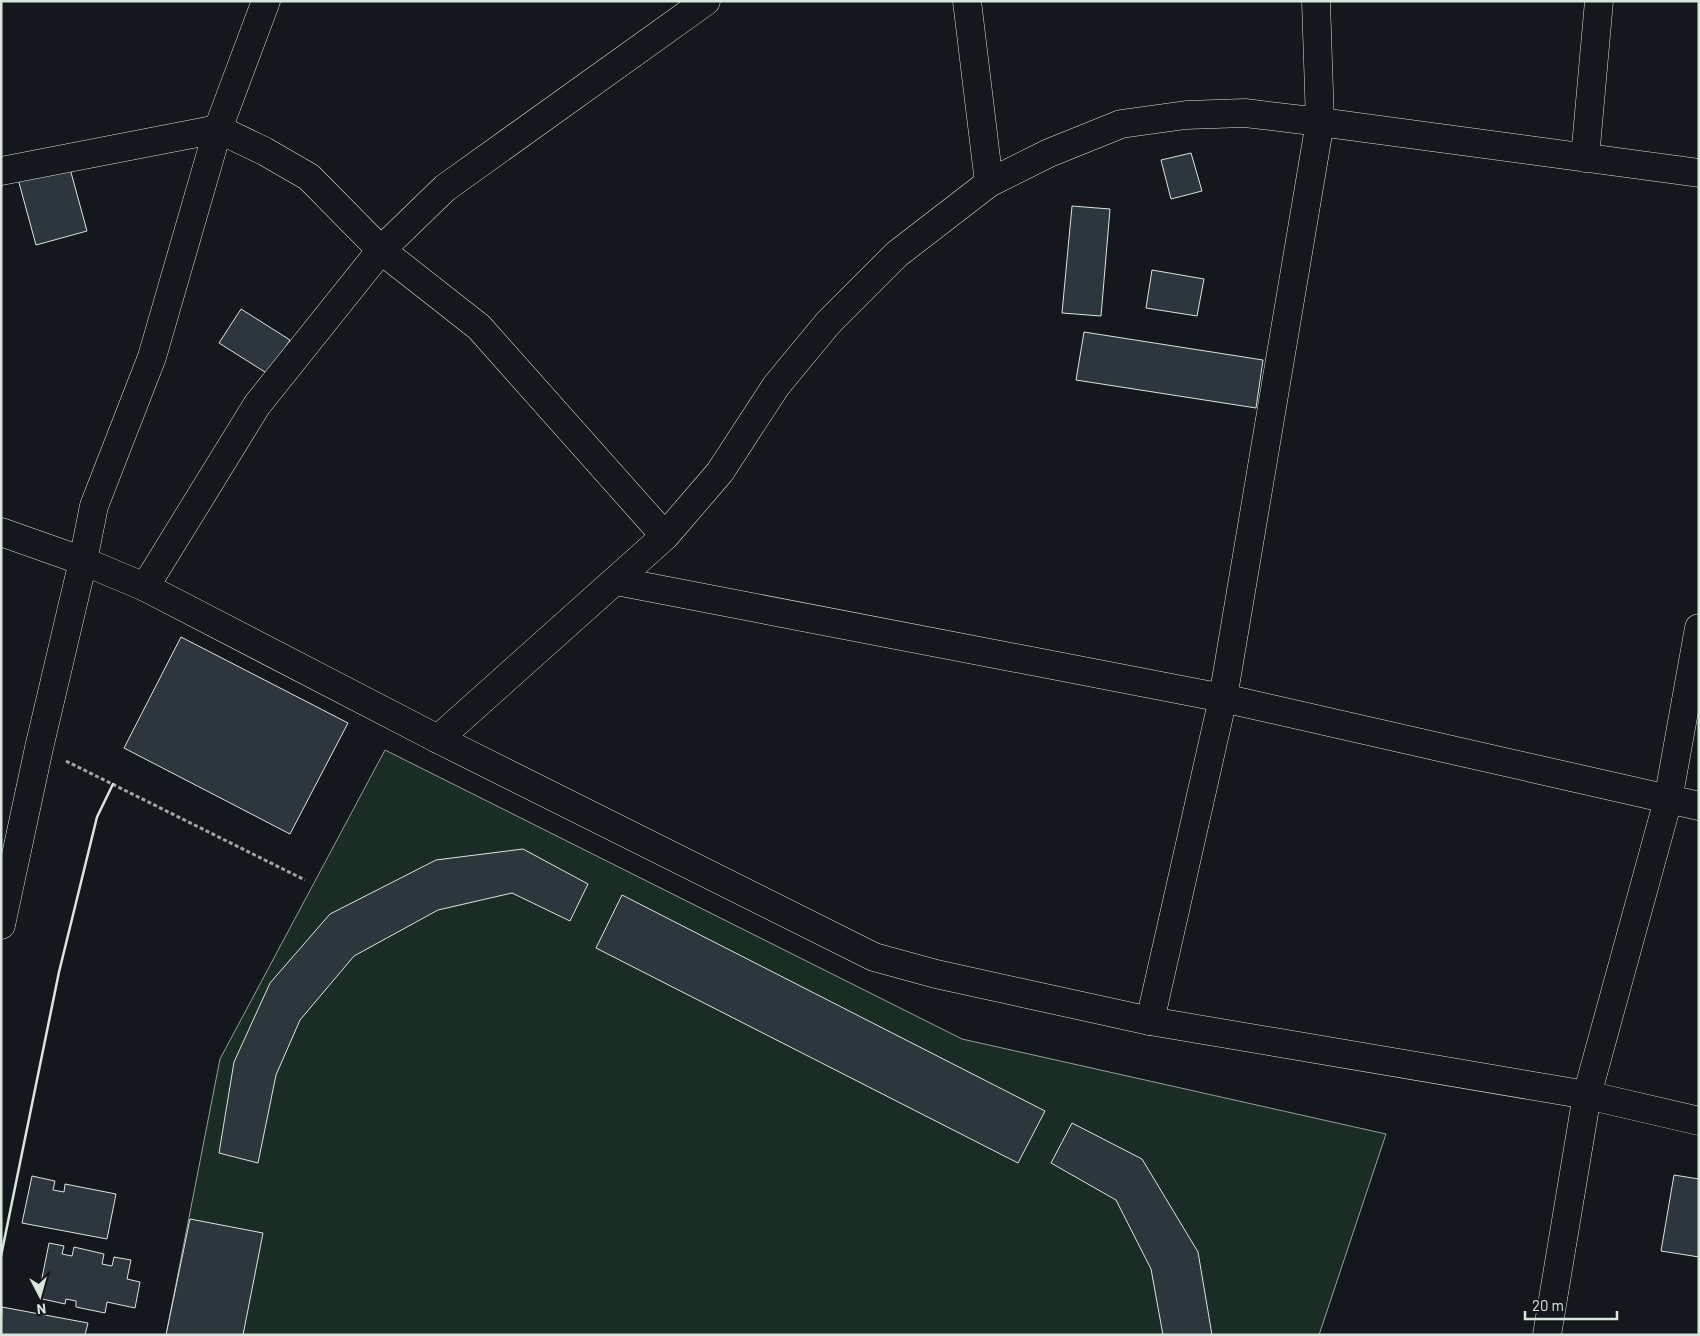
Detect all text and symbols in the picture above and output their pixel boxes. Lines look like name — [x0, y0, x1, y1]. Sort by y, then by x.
north arrow — [15, 1271, 65, 1321]
scale bar — [1525, 1288, 1618, 1320]
text: 20 m — [1532, 1296, 1564, 1314]
text: N — [36, 1300, 47, 1318]

